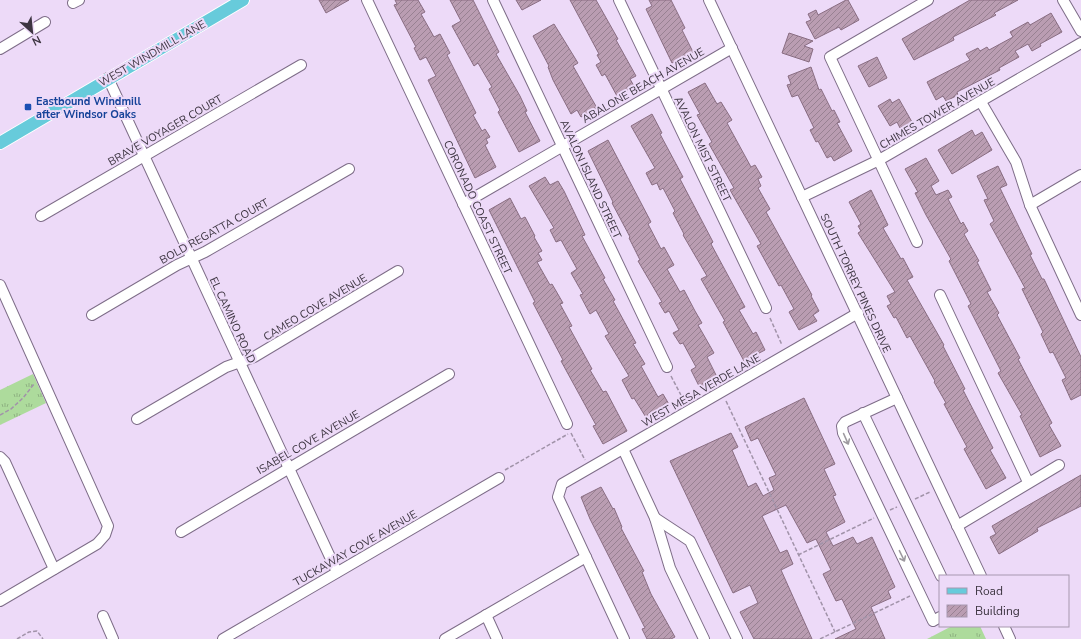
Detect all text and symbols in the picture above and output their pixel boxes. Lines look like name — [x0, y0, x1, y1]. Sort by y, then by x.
north arrow — [12, 12, 52, 52]
street label: WEST WINDMILL LANE — [96, 17, 208, 90]
text: N — [29, 32, 43, 49]
street label: ABALONE BEACH AVENUE — [579, 44, 707, 127]
street label: CHIMES TOWER AVENUE — [877, 74, 998, 153]
street label: BRAVE VOYAGER COURT — [105, 91, 226, 169]
place label: Eastbound Windmill after Windsor Oaks — [36, 94, 141, 122]
street label: AVALON MIST STREET — [670, 94, 735, 205]
marker: Eastbound Windmill after Windsor Oaks — [23, 102, 33, 112]
street label: AVALON ISLAND STREET — [556, 117, 625, 242]
street label: CORONADO COAST STREET — [440, 138, 515, 277]
street label: BOLD REGATTA COURT — [157, 195, 272, 268]
street label: SOUTH TORREY PINES DRIVE — [817, 211, 895, 355]
street label: CAMEO COVE AVENUE — [261, 270, 370, 344]
street label: EL CAMINO ROAD — [206, 275, 259, 366]
street label: WEST MESA VERDE LANE — [639, 350, 763, 431]
street label: ISABEL COVE AVENUE — [254, 407, 362, 478]
one-way arrow — [843, 432, 850, 444]
street label: TUCKAWAY COVE AVENUE — [291, 507, 420, 590]
one-way arrow — [899, 550, 906, 562]
legend — [939, 575, 1069, 627]
text: Road — [975, 583, 1003, 599]
text: Building — [975, 603, 1020, 619]

